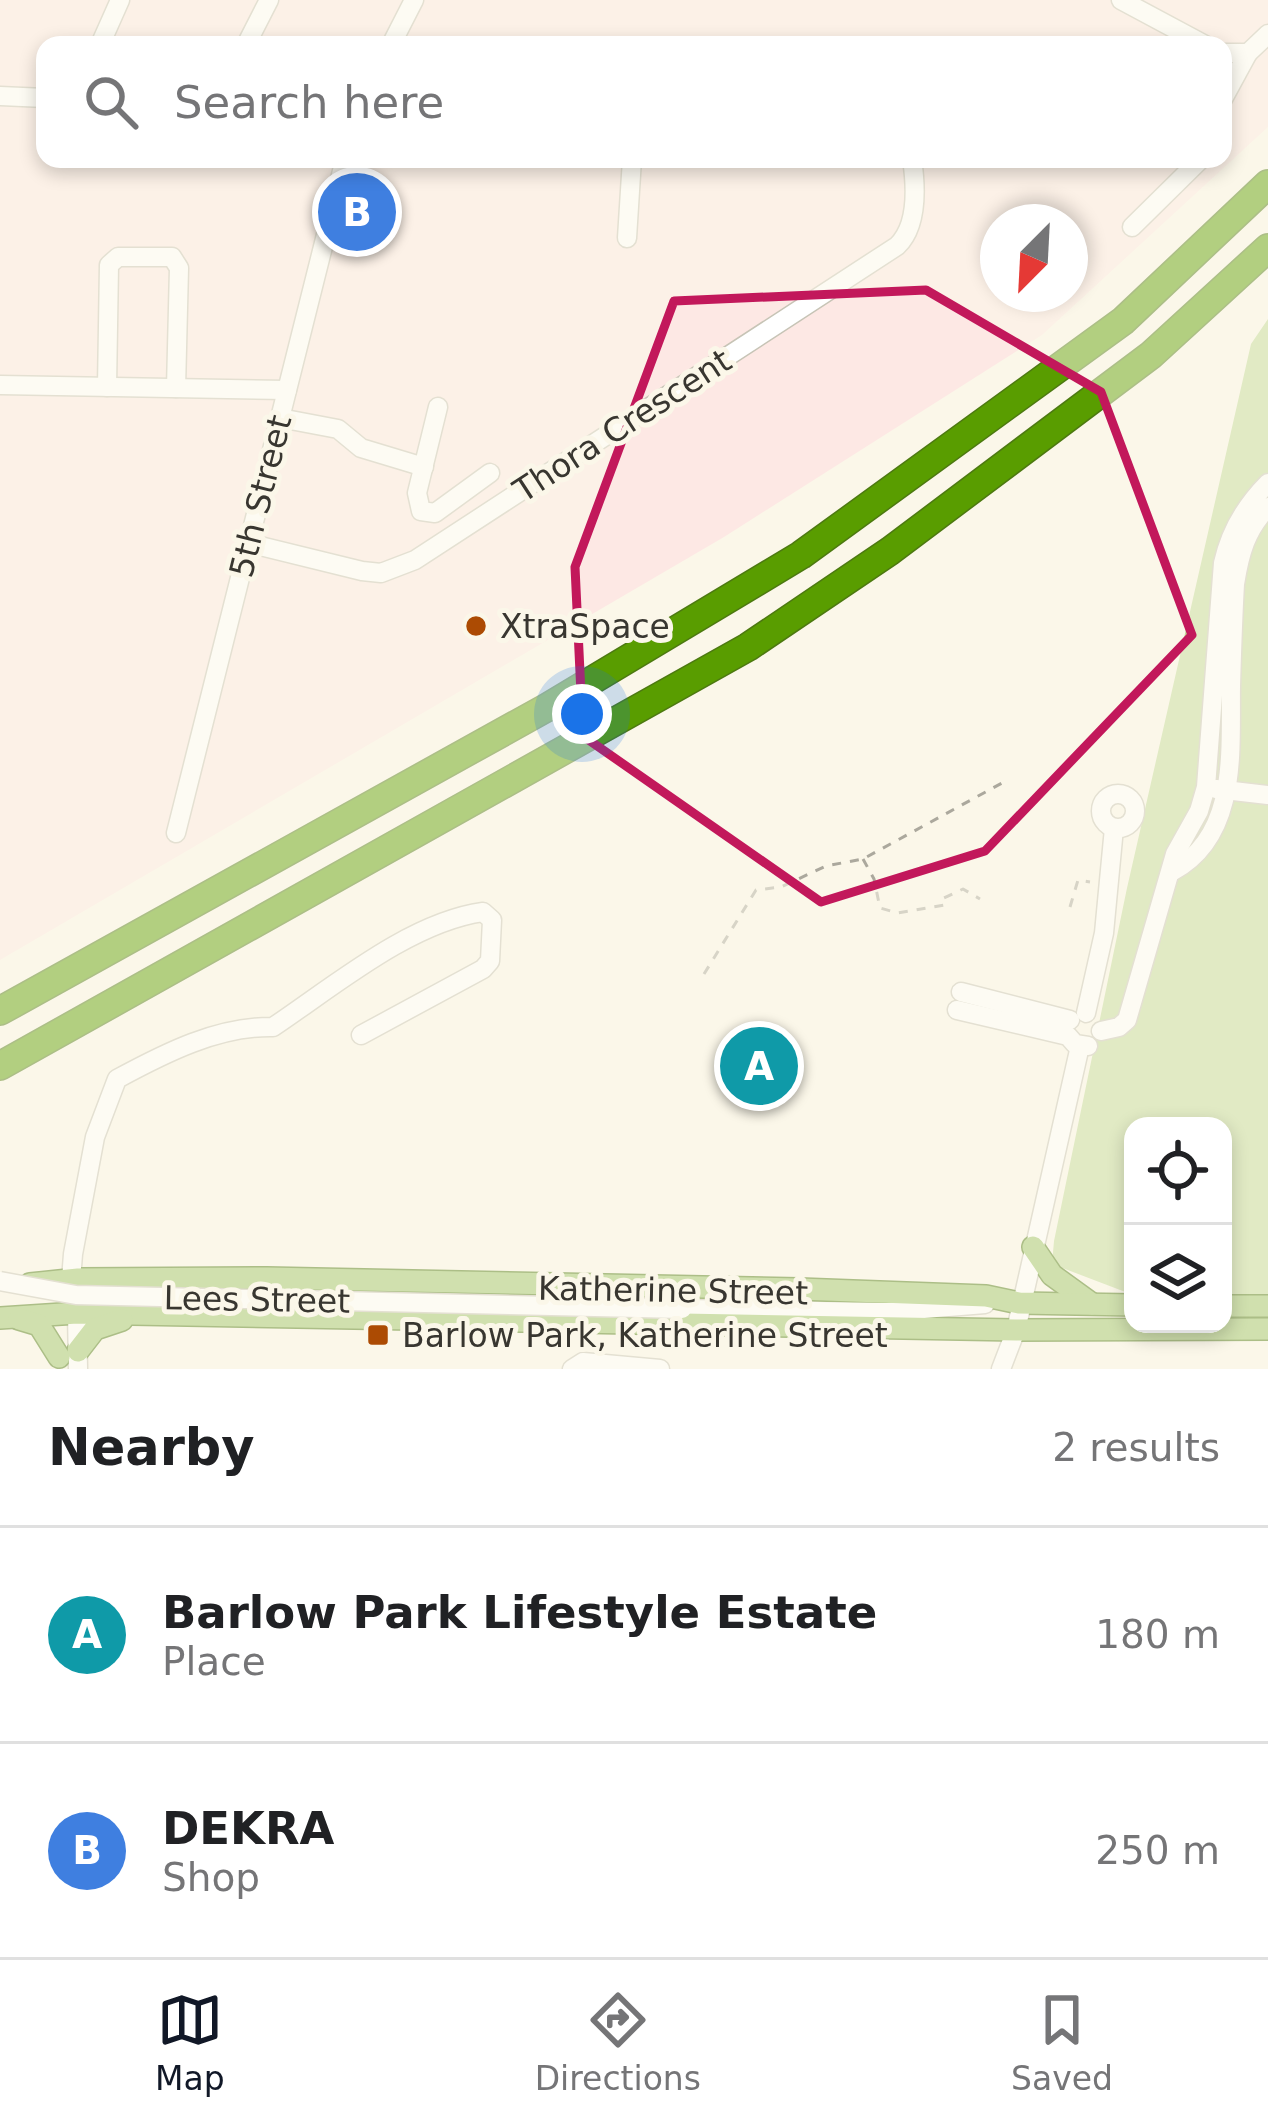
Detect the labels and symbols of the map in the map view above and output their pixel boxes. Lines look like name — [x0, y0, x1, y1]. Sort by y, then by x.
pin: B — [318, 167, 396, 257]
north arrow — [980, 204, 1088, 312]
street label: Thora Crescent — [505, 341, 738, 511]
street label: 5th Street — [222, 411, 299, 581]
place label: XtraSpace — [500, 607, 670, 646]
marker: XtraSpace — [463, 613, 489, 639]
your location — [552, 684, 612, 744]
pin: A — [720, 1021, 798, 1111]
street label: Katherine Street — [538, 1269, 808, 1312]
street label: Lees Street — [163, 1278, 351, 1321]
place label: Barlow Park, Katherine Street — [402, 1316, 888, 1355]
marker: Barlow Park, Katherine Street — [365, 1322, 391, 1348]

